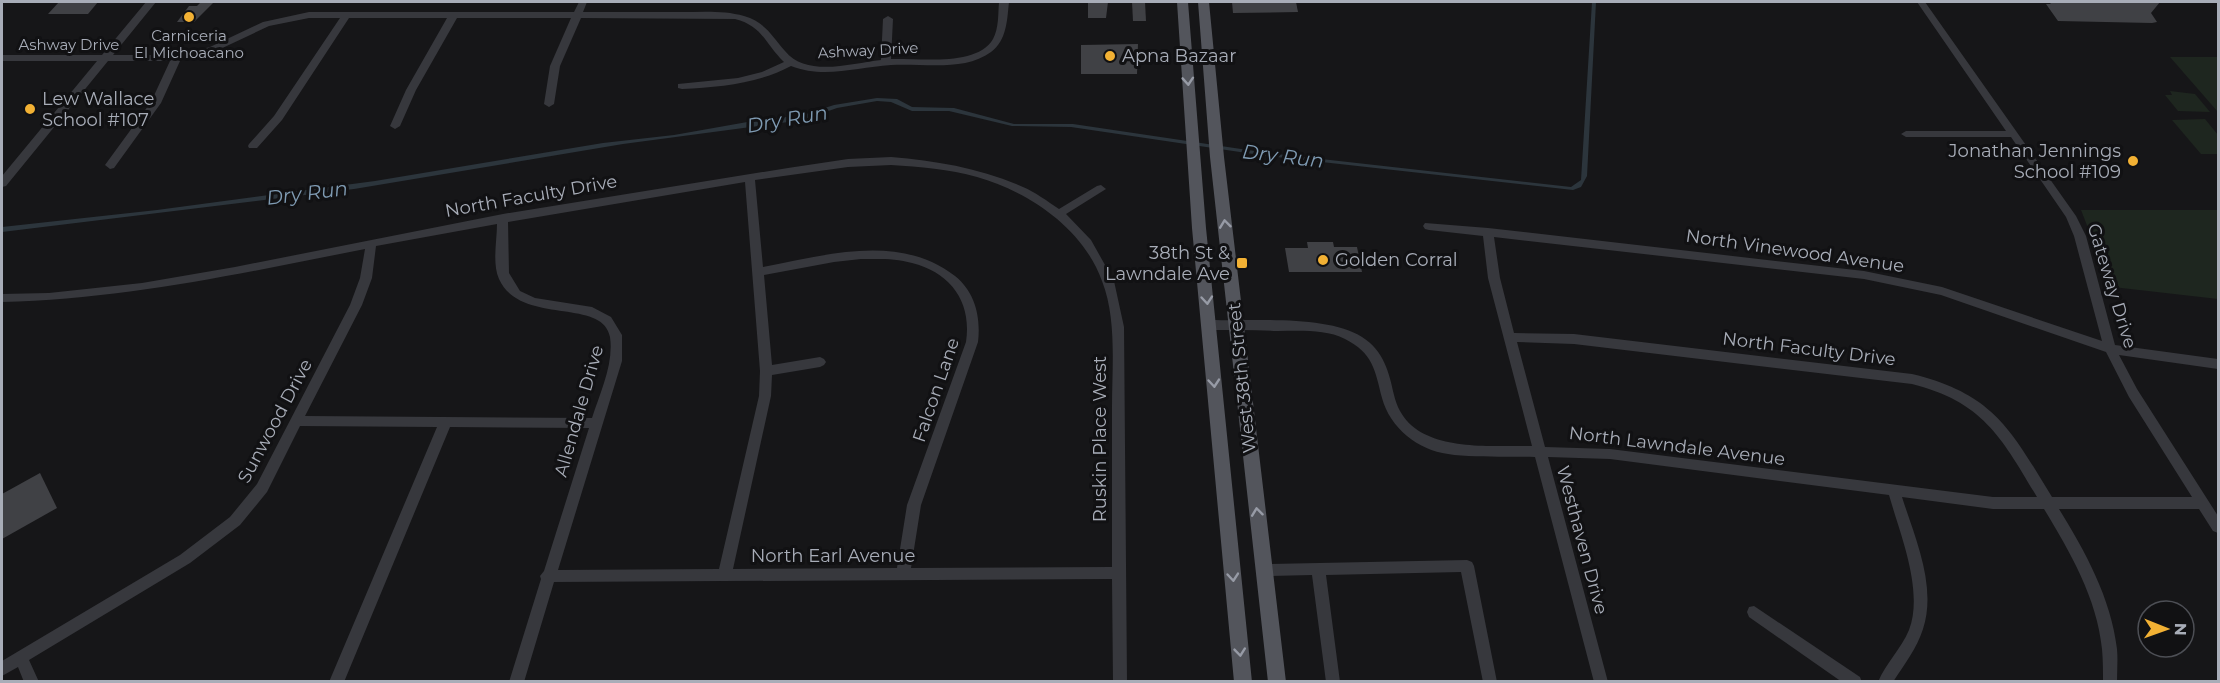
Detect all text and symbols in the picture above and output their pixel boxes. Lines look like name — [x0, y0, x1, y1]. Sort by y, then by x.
marker: Carniceria El Michoacano — [182, 10, 196, 24]
place label: Carniceria El Michoacano — [134, 26, 244, 62]
street label: Ashway Drive — [19, 35, 119, 54]
street label: Ashway Drive — [817, 38, 919, 62]
place label: Apna Bazaar — [1122, 45, 1236, 67]
marker: Apna Bazaar — [1103, 49, 1117, 63]
one-way arrow — [1181, 76, 1194, 85]
place label: Lew Wallace School #107 — [42, 88, 155, 131]
water label: Dry Run — [745, 100, 829, 138]
marker: Lew Wallace School #107 — [23, 102, 37, 116]
water label: Dry Run — [1241, 139, 1325, 173]
place label: Jonathan Jennings School #109 — [1948, 140, 2121, 183]
marker: Jonathan Jennings School #109 — [2126, 154, 2140, 168]
street label: North Faculty Drive — [443, 170, 619, 222]
water label: Dry Run — [265, 176, 349, 210]
one-way arrow — [1219, 220, 1231, 229]
street label: Gateway Drive — [2083, 221, 2141, 351]
street label: North Vinewood Avenue — [1684, 225, 1906, 277]
place label: 38th St & Lawndale Ave — [1105, 242, 1230, 285]
place label: Golden Corral — [1335, 249, 1458, 271]
marker: Golden Corral — [1316, 253, 1330, 267]
marker: 38th St & Lawndale Ave — [1235, 256, 1249, 270]
one-way arrow — [1200, 295, 1213, 304]
street label: West 38th Street — [1223, 302, 1261, 454]
street label: North Faculty Drive — [1721, 327, 1897, 371]
street label: Falcon Lane — [908, 335, 964, 445]
street label: Allendale Drive — [550, 342, 608, 479]
street label: Sunwood Drive — [233, 355, 317, 487]
street label: Ruskin Place West — [1089, 356, 1111, 522]
one-way arrow — [1207, 378, 1220, 387]
street label: North Lawndale Avenue — [1568, 422, 1787, 470]
street label: Westhaven Drive — [1552, 463, 1612, 617]
one-way arrow — [1251, 508, 1264, 517]
street label: North Earl Avenue — [751, 545, 915, 567]
one-way arrow — [1226, 572, 1239, 581]
north arrow — [2136, 599, 2196, 659]
text: N — [2171, 623, 2190, 636]
one-way arrow — [1233, 647, 1246, 656]

